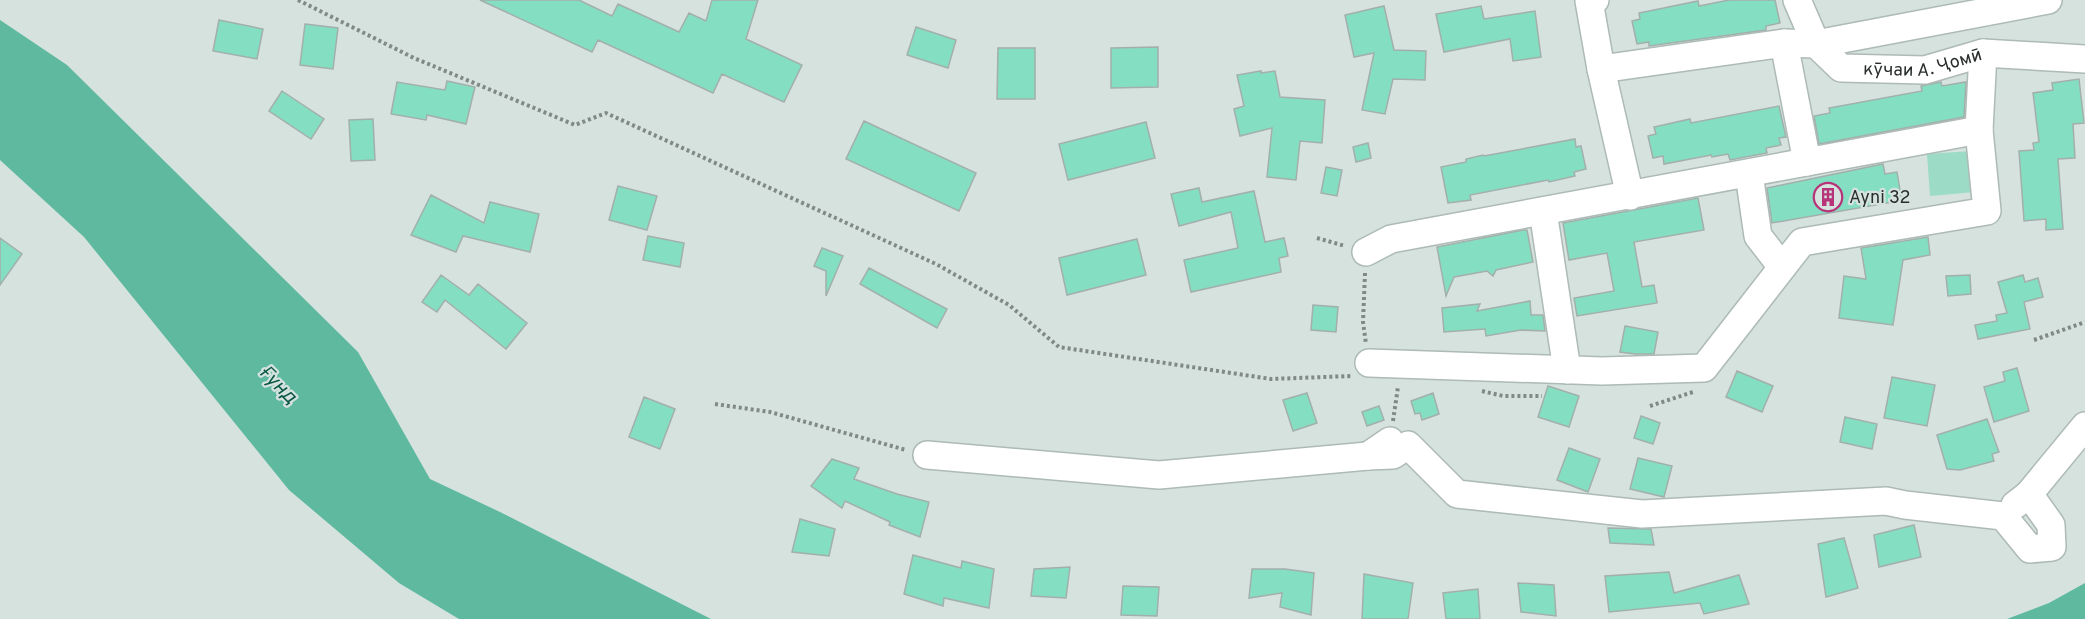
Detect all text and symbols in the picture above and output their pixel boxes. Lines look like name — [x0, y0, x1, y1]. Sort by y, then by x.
street label: кӯчаи А. Ҷомӣ — [1863, 44, 1985, 83]
building icon: Ayni 32 — [1812, 181, 1844, 213]
place label: Ayni 32 — [1849, 187, 1910, 210]
water label: Ғунд — [253, 361, 302, 410]

